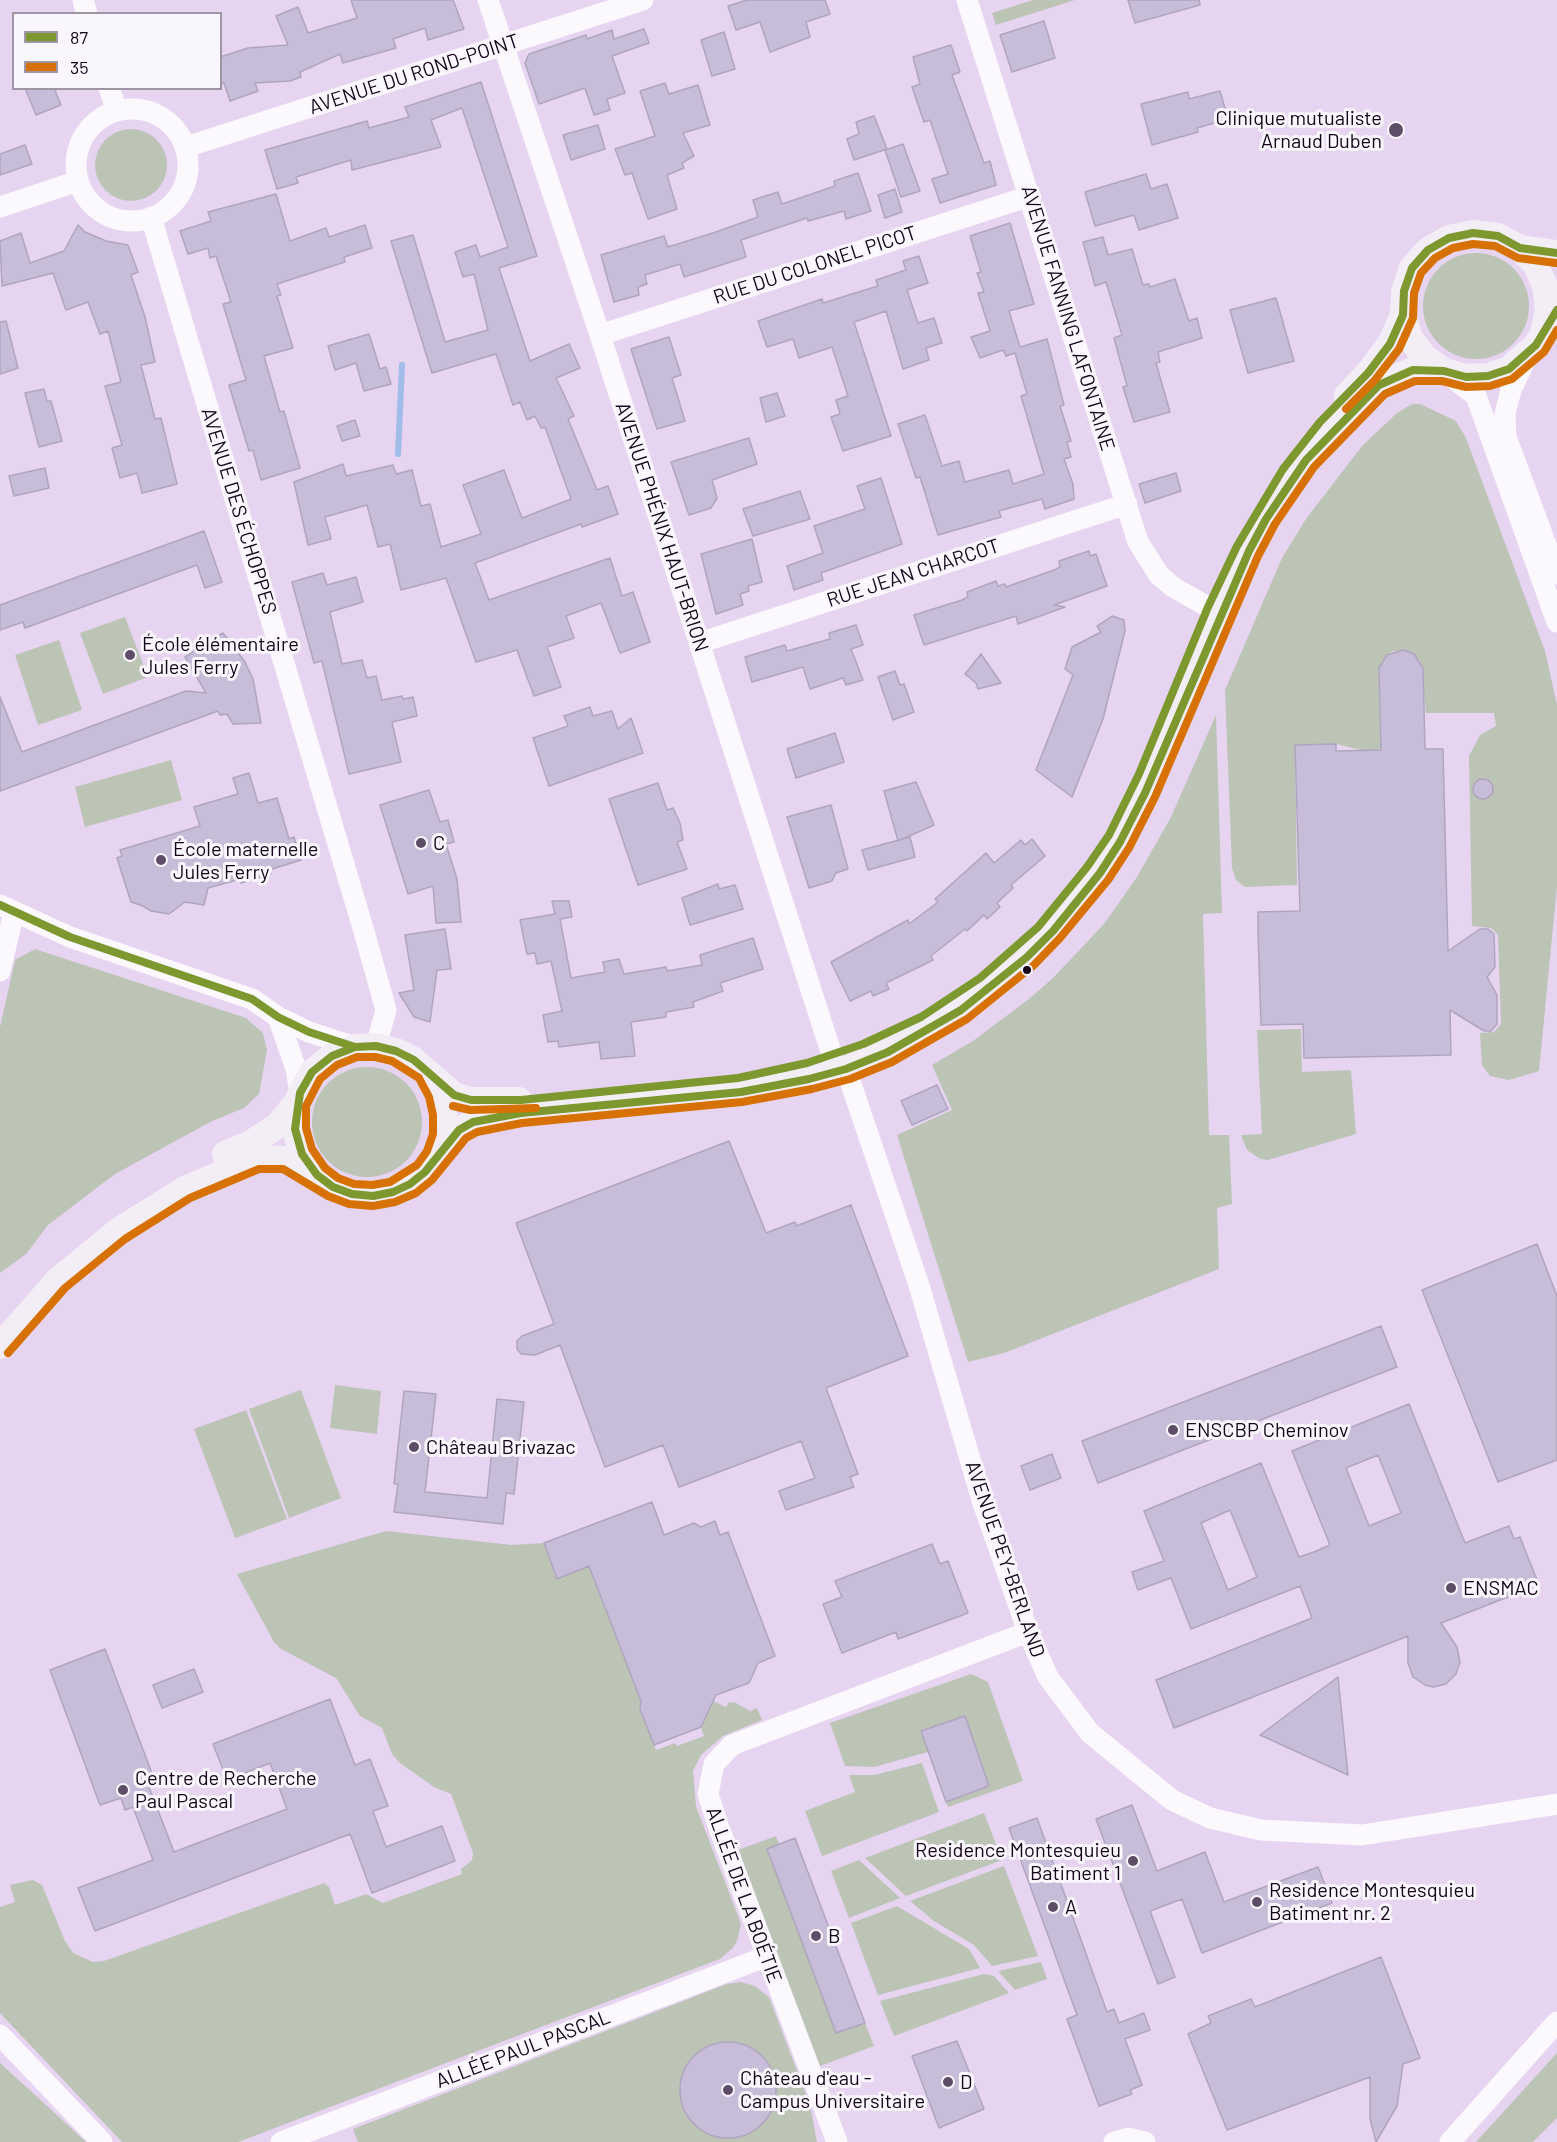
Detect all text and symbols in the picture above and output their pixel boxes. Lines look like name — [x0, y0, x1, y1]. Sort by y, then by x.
legend — [12, 12, 222, 90]
text: 87 — [70, 26, 88, 48]
street label: AVENUE DU ROND-POINT — [306, 29, 522, 119]
text: 35 — [70, 56, 89, 78]
place label: Clinique mutualiste Arnaud Duben — [1215, 106, 1382, 153]
marker: Clinique mutualiste Arnaud Duben — [1387, 121, 1405, 139]
street label: AVENUE FANNING LAFONTAINE — [1016, 182, 1120, 454]
street label: RUE DU COLONEL PICOT — [710, 221, 920, 309]
street label: AVENUE PHÉNIX HAUT-BRION — [610, 399, 714, 655]
street label: AVENUE DES ÉCHOPPES — [196, 405, 282, 617]
street label: RUE JEAN CHARCOT — [824, 534, 1002, 612]
place label: École élémentaire Jules Ferry — [142, 632, 299, 679]
marker: École élémentaire Jules Ferry — [123, 648, 137, 662]
place label: C — [433, 831, 445, 855]
marker: C — [414, 836, 428, 850]
place label: École maternelle Jules Ferry — [173, 837, 318, 884]
marker: École maternelle Jules Ferry — [154, 853, 168, 867]
unlabelled marker — [1021, 964, 1033, 976]
place label: ENSCBP Cheminov — [1185, 1418, 1349, 1442]
marker: ENSCBP Cheminov — [1166, 1423, 1180, 1437]
place label: Château Brivazac — [426, 1435, 576, 1459]
marker: Château Brivazac — [407, 1440, 421, 1454]
street label: AVENUE PEY-BERLAND — [960, 1458, 1050, 1660]
place label: ENSMAC — [1463, 1576, 1539, 1600]
marker: ENSMAC — [1444, 1581, 1458, 1595]
place label: Centre de Recherche Paul Pascal — [135, 1766, 317, 1813]
marker: Centre de Recherche Paul Pascal — [116, 1783, 130, 1797]
street label: ALLÉE DE LA BOÉTIE — [701, 1804, 787, 1986]
place label: Residence Montesquieu Batiment 1 — [915, 1838, 1121, 1885]
marker: Residence Montesquieu Batiment 1 — [1126, 1854, 1140, 1868]
place label: Residence Montesquieu Batiment nr. 2 — [1269, 1878, 1475, 1925]
place label: A — [1065, 1895, 1077, 1919]
marker: Residence Montesquieu Batiment nr. 2 — [1250, 1895, 1264, 1909]
marker: A — [1046, 1900, 1060, 1914]
place label: B — [828, 1924, 841, 1948]
marker: B — [809, 1929, 823, 1943]
street label: ALLÉE PAUL PASCAL — [432, 2005, 614, 2093]
place label: Château d'eau - Campus Universitaire — [740, 2066, 925, 2113]
place label: D — [960, 2070, 972, 2094]
marker: D — [941, 2075, 955, 2089]
marker: Château d'eau - Campus Universitaire — [721, 2083, 735, 2097]

